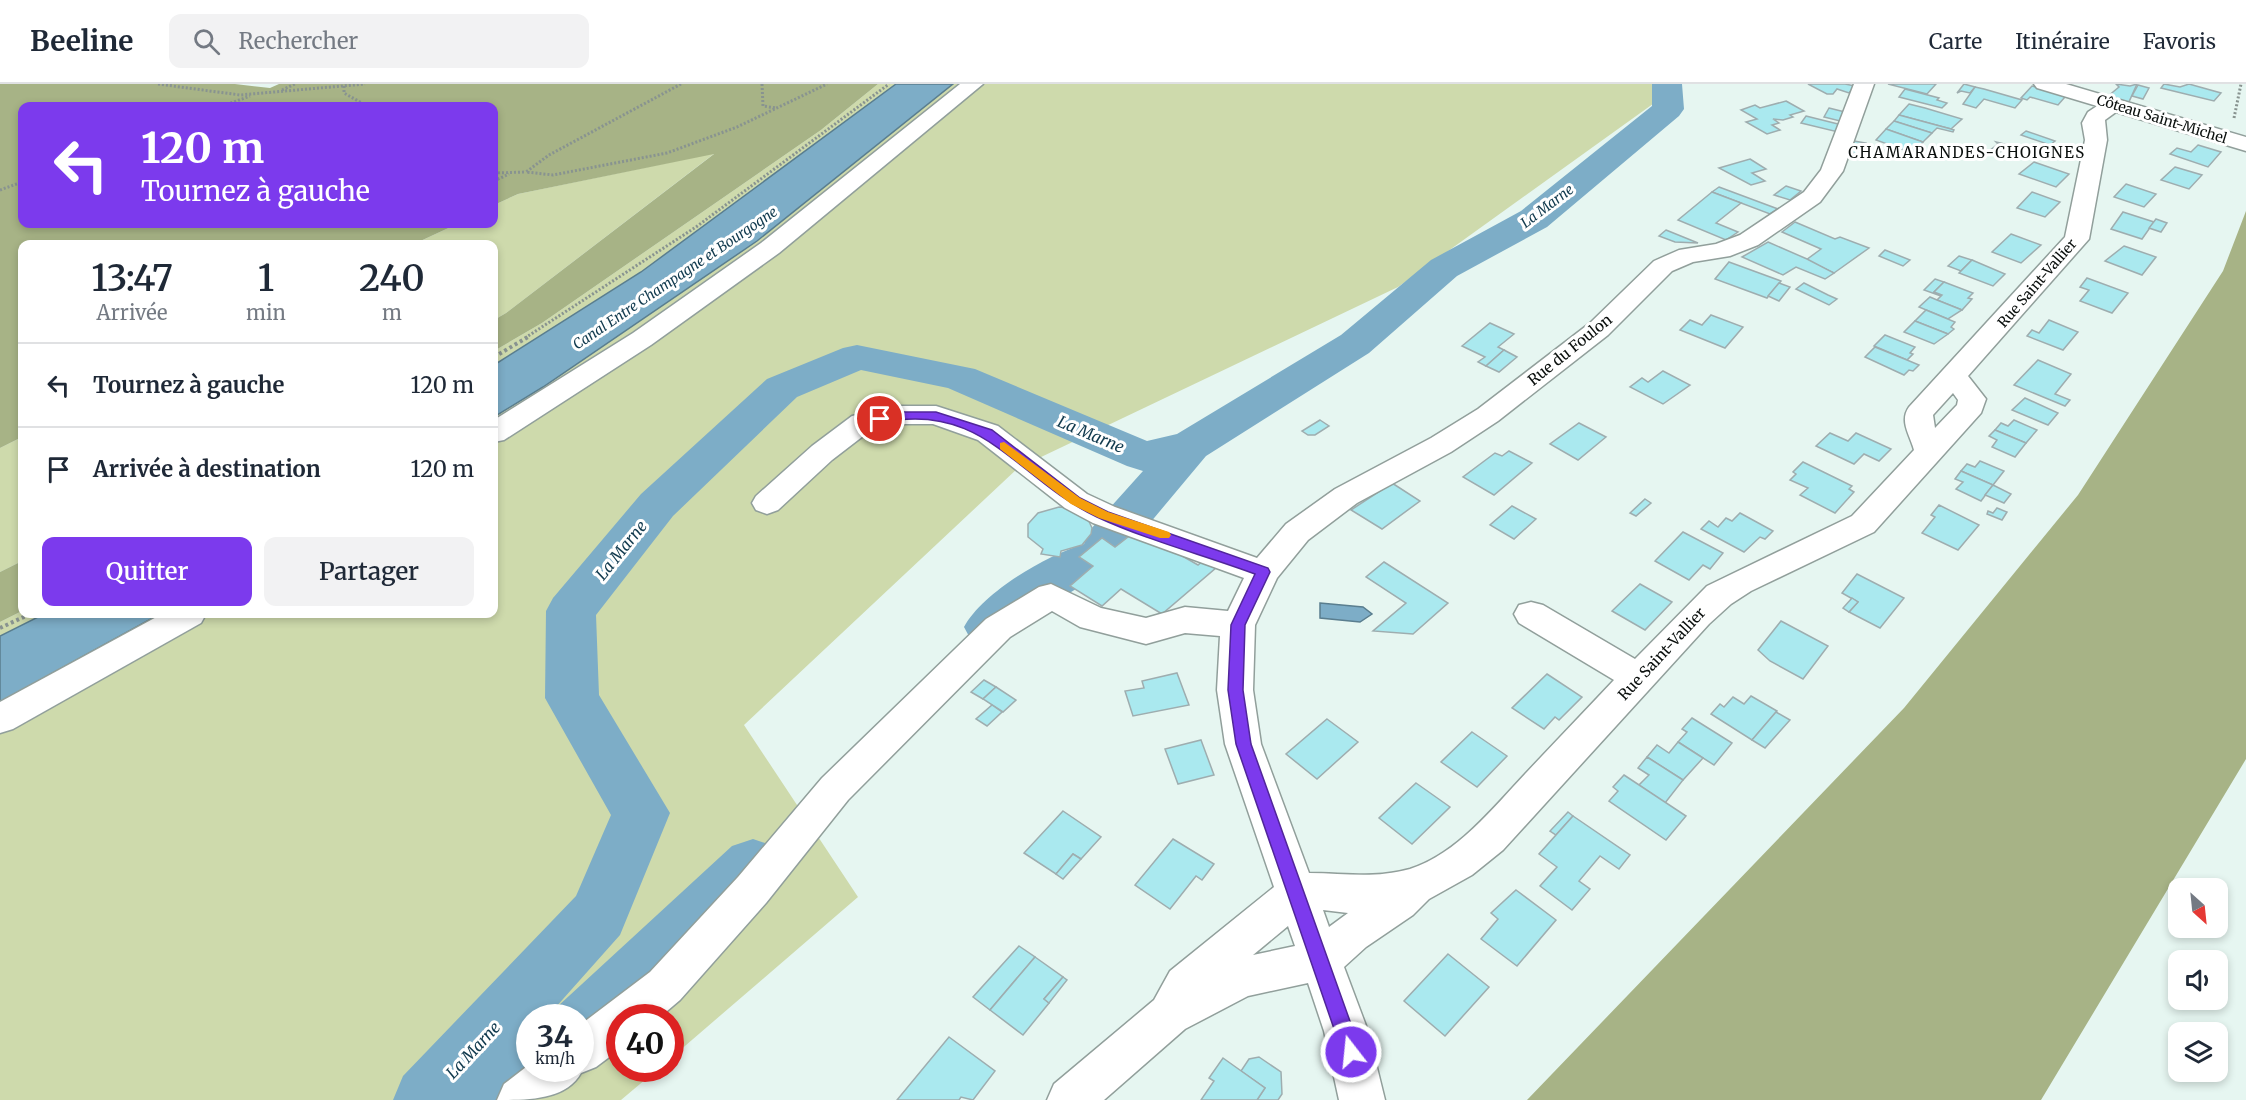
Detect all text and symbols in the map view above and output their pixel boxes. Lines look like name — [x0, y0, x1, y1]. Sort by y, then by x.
search box — [169, 14, 589, 68]
text: Beeline — [30, 23, 133, 59]
icon: search — [190, 25, 223, 58]
text: Rechercher — [238, 27, 358, 55]
text: Carte — [1929, 28, 1982, 55]
text: Itinéraire — [2015, 28, 2110, 55]
text: Favoris — [2143, 28, 2216, 55]
street label: Côteau Saint-Michel — [2095, 91, 2230, 148]
text: 120 m — [141, 122, 264, 174]
icon: left — [42, 126, 120, 204]
district label: CHAMARANDES-CHOIGNES — [1848, 143, 2086, 162]
text: Tournez à gauche — [141, 174, 370, 208]
water label: La Marne — [1517, 180, 1577, 232]
water label: Canal Entre Champagne et Bourgogne — [569, 203, 781, 353]
street label: Rue Saint-Vallier — [1994, 235, 2080, 331]
text: 13:47 — [91, 256, 173, 301]
text: 1 — [258, 256, 274, 301]
text: 240 — [359, 256, 425, 301]
text: Arrivée — [97, 300, 168, 325]
text: min — [246, 300, 286, 325]
text: m — [382, 300, 402, 325]
street label: Rue du Foulon — [1524, 310, 1616, 389]
icon: left — [42, 369, 75, 402]
text: Tournez à gauche — [93, 371, 284, 399]
text: 120 m — [410, 371, 474, 399]
pin — [854, 393, 905, 444]
icon: arrive — [863, 402, 896, 435]
water label: La Marne — [1055, 411, 1127, 457]
icon: arrive — [42, 453, 75, 486]
text: Arrivée à destination — [93, 455, 321, 483]
text: 120 m — [410, 455, 474, 483]
water label: La Marne — [591, 516, 651, 584]
button: Quitter — [42, 537, 252, 606]
button: Partager — [264, 537, 474, 606]
street label: Rue Saint-Vallier — [1614, 603, 1710, 704]
north arrow — [2168, 878, 2228, 938]
map controls — [2168, 878, 2228, 1082]
button: sound — [2168, 950, 2228, 1010]
speed limit sign: 40 — [606, 1004, 684, 1082]
water label: La Marne — [442, 1017, 504, 1083]
text: 34 — [537, 1017, 573, 1055]
position arrow — [1319, 1020, 1383, 1084]
button: layers — [2168, 1022, 2228, 1082]
text: km/h — [535, 1049, 575, 1068]

